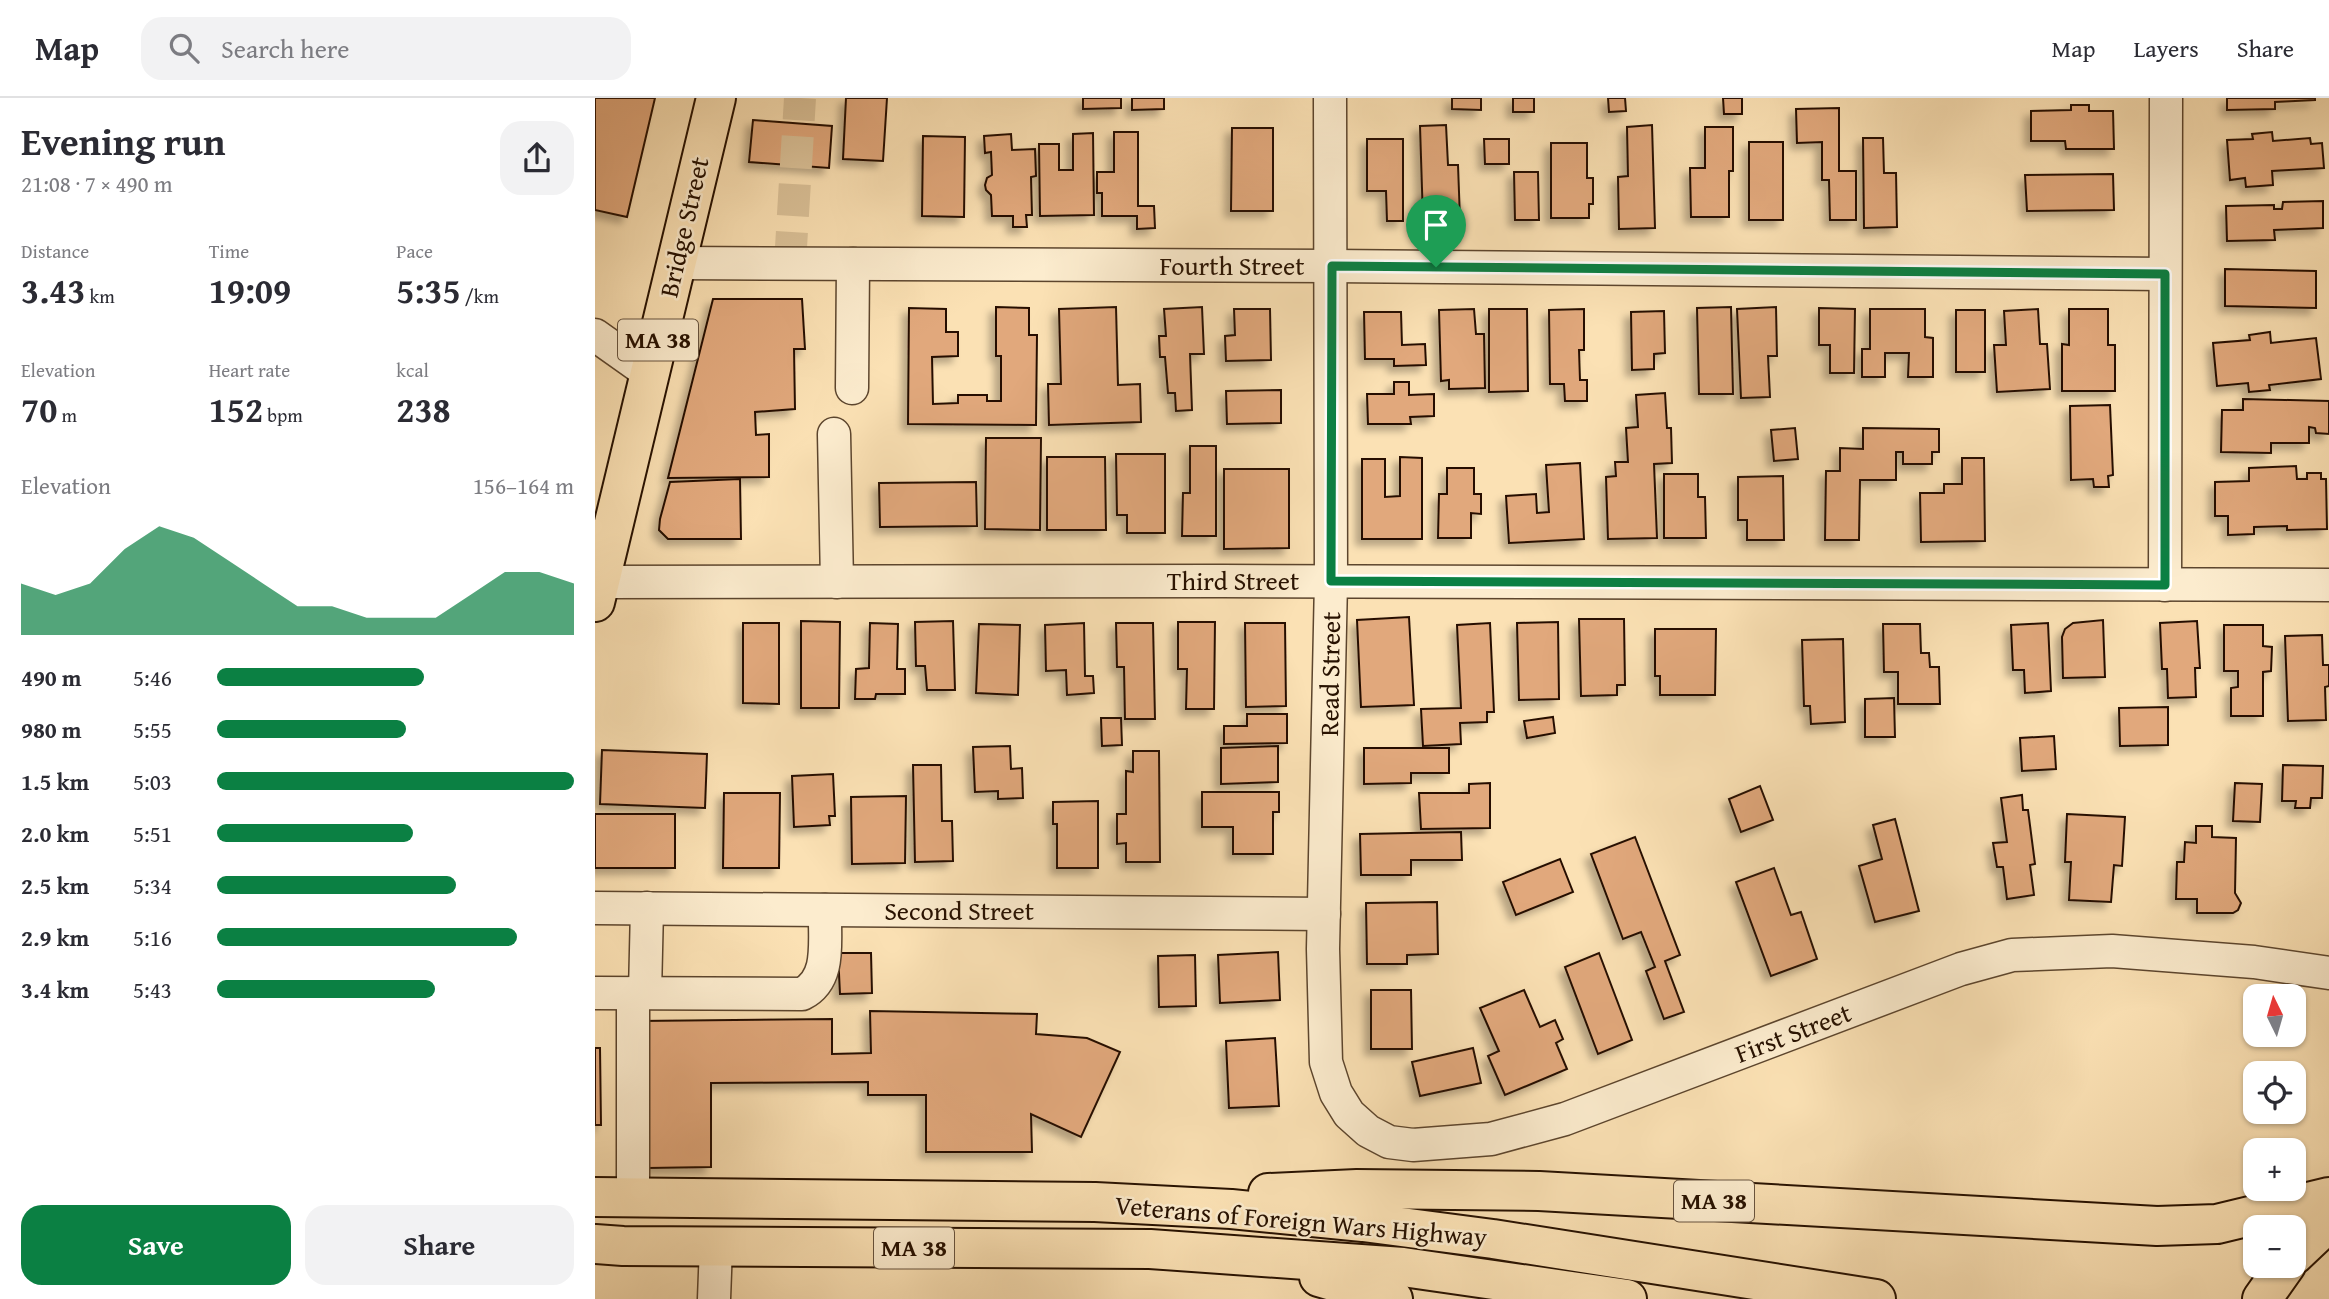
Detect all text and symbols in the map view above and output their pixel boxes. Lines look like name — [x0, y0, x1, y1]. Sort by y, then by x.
search box — [141, 17, 631, 80]
text: Map — [35, 24, 99, 72]
icon: search — [165, 29, 203, 67]
text: Search here — [221, 29, 349, 68]
text: Map — [2052, 31, 2095, 66]
text: Layers — [2133, 31, 2199, 66]
text: Share — [2237, 31, 2294, 66]
text: Evening run — [21, 113, 225, 169]
button: share — [500, 121, 574, 195]
street label: Bridge Street — [648, 153, 719, 301]
text: 21:08 · 7 × 490 m — [21, 167, 173, 200]
pin — [1406, 195, 1466, 267]
icon: arrive — [1417, 206, 1455, 244]
text: Distance — [21, 237, 89, 265]
text: Time — [209, 237, 249, 265]
text: Pace — [396, 237, 433, 265]
street label: Fourth Street — [1160, 246, 1305, 285]
text: 3.43 — [21, 265, 85, 316]
text: 19:09 — [209, 265, 291, 316]
text: 5:35 — [396, 265, 461, 316]
text: km — [85, 282, 115, 310]
text: /km — [461, 282, 499, 310]
road number: MA 38 — [618, 320, 698, 360]
text: Elevation — [21, 356, 95, 384]
text: Heart rate — [209, 356, 290, 384]
text: kcal — [396, 356, 429, 384]
text: 70 — [21, 384, 57, 435]
text: 152 — [209, 384, 263, 435]
text: 238 — [396, 384, 451, 435]
text: m — [57, 401, 77, 429]
text: bpm — [263, 401, 303, 429]
text: Elevation — [21, 469, 111, 502]
text: 156–164 m — [473, 469, 574, 502]
street label: Third Street — [1167, 561, 1299, 600]
street label: Read Street — [1309, 611, 1350, 737]
text: 490 m — [21, 661, 82, 694]
text: 5:46 — [133, 661, 172, 694]
text: 980 m — [21, 713, 82, 746]
text: 5:55 — [133, 713, 172, 746]
text: 1.5 km — [21, 765, 89, 798]
text: 5:03 — [133, 765, 172, 798]
text: 2.0 km — [21, 817, 89, 850]
text: 5:51 — [133, 817, 172, 850]
text: 2.5 km — [21, 869, 89, 902]
text: 5:34 — [133, 869, 172, 902]
street label: Second Street — [884, 891, 1034, 930]
text: 2.9 km — [21, 921, 89, 954]
text: 5:16 — [133, 921, 172, 954]
text: 3.4 km — [21, 973, 89, 1006]
text: 5:43 — [133, 973, 172, 1006]
north arrow — [2243, 984, 2307, 1046]
map controls — [2243, 984, 2306, 1278]
street label: First Street — [1729, 993, 1857, 1073]
button: locate — [2243, 1061, 2306, 1124]
button: + — [2243, 1138, 2306, 1201]
road number: MA 38 — [1674, 1181, 1754, 1222]
street label: Veterans of Foreign Wars Highway — [1113, 1185, 1489, 1256]
button: Save — [21, 1205, 291, 1285]
button: Share — [305, 1205, 574, 1285]
button: − — [2243, 1215, 2306, 1278]
road number: MA 38 — [874, 1228, 954, 1268]

